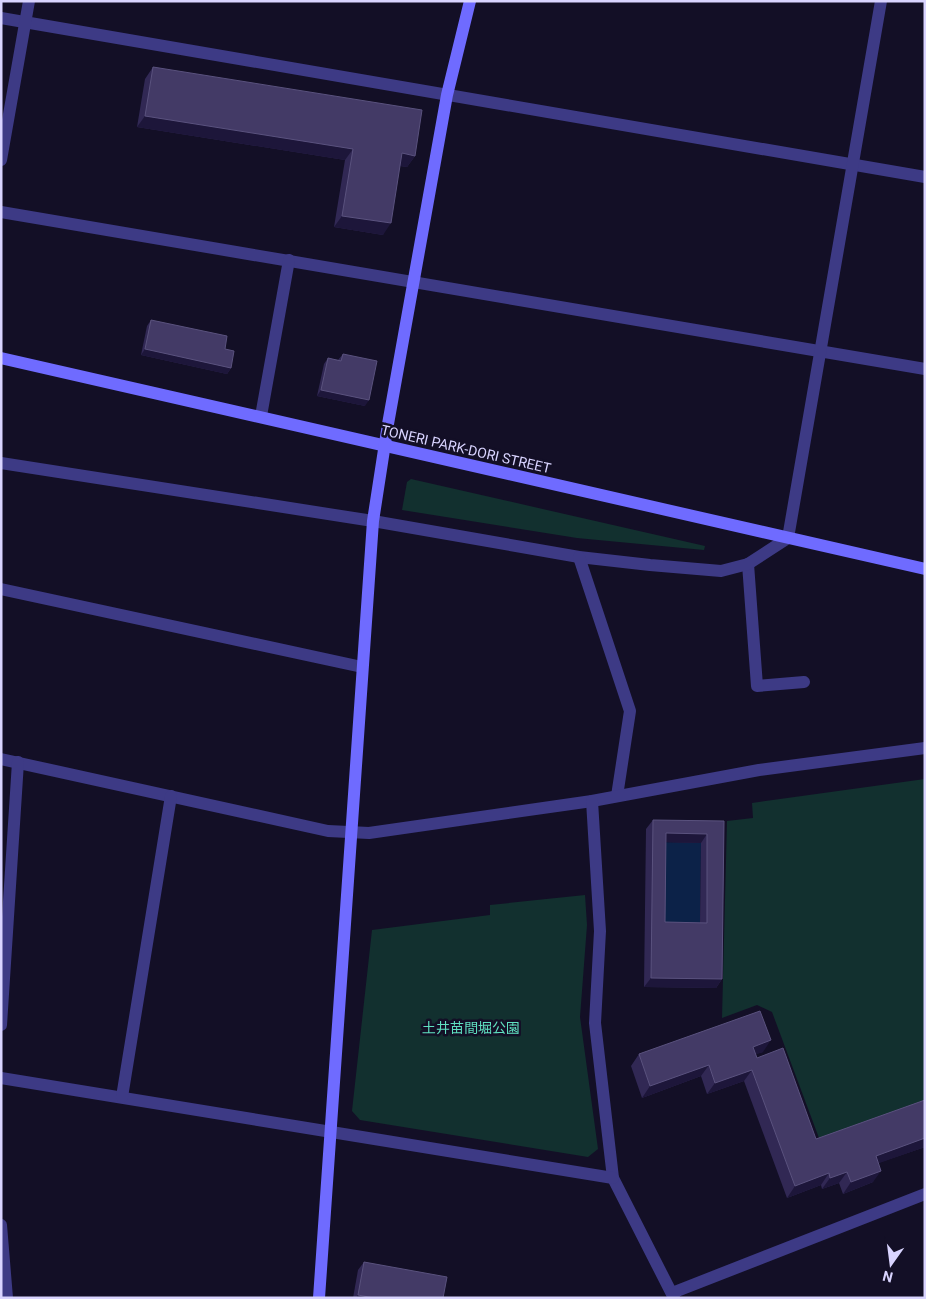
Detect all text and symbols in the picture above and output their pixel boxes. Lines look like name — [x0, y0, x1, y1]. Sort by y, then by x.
street label: TONERI PARK-DORI STREET — [379, 422, 553, 477]
park label: 土井苗間堀公園 — [422, 1020, 520, 1036]
north arrow — [866, 1239, 916, 1289]
text: N — [881, 1268, 895, 1286]

